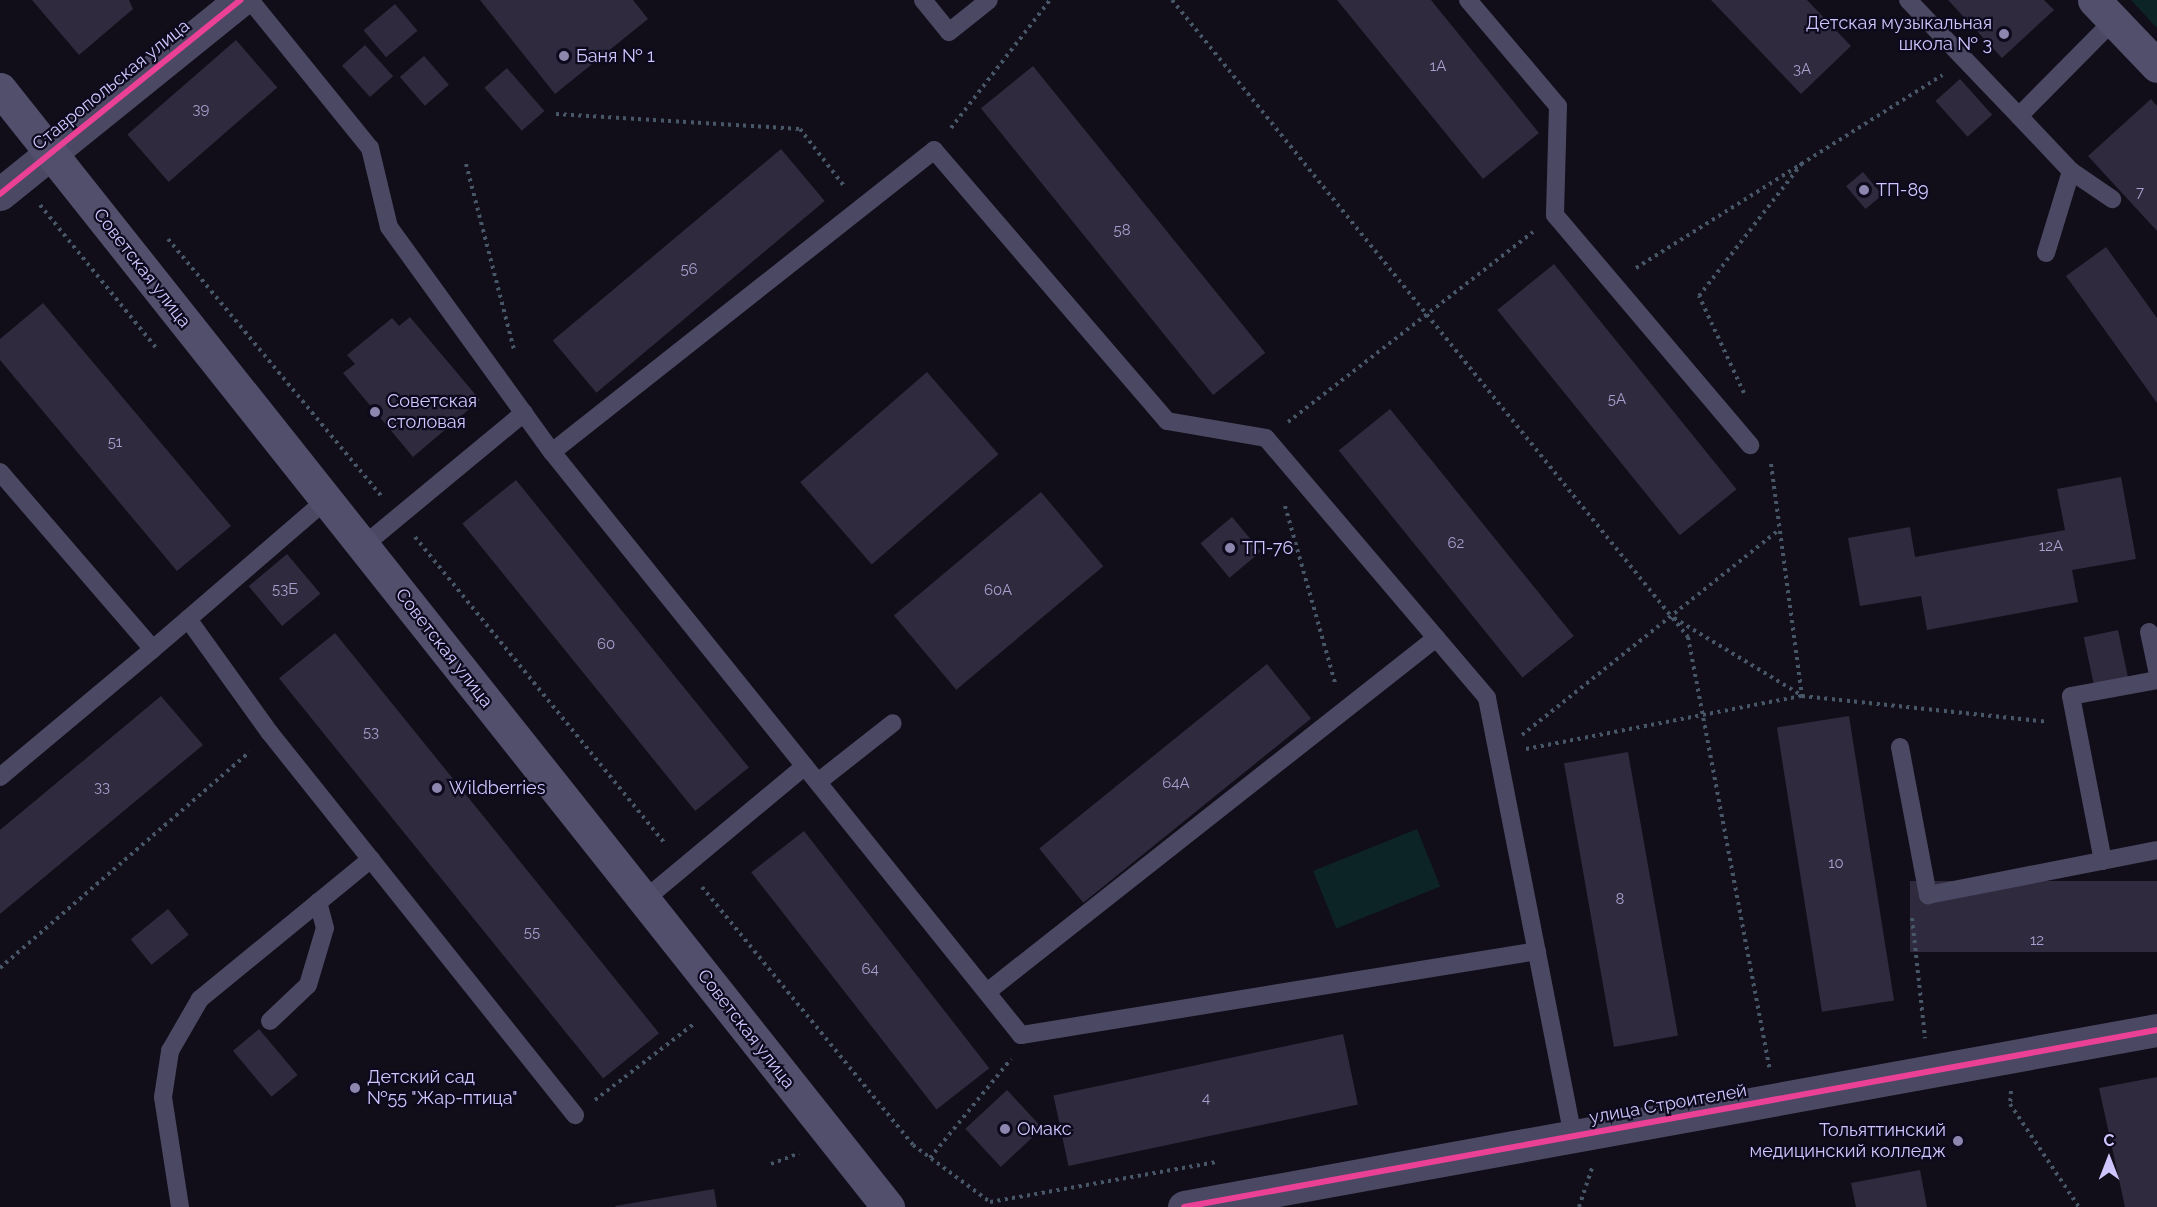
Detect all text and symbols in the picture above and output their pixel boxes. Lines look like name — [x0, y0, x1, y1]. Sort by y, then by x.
place label: Детская музыкальная школа № 3 — [1806, 13, 1992, 56]
street label: Ставропольская улица — [28, 15, 194, 155]
marker: Детская музыкальная школа № 3 — [1997, 27, 2011, 41]
place label: Баня № 1 — [576, 45, 655, 67]
marker: Баня № 1 — [557, 49, 571, 63]
house number: 1А — [1430, 58, 1446, 76]
house number: 3А — [1793, 61, 1811, 79]
house number: 39 — [193, 101, 209, 119]
place label: ТП-89 — [1876, 179, 1929, 201]
marker: ТП-89 — [1857, 183, 1871, 197]
house number: 7 — [2136, 184, 2144, 202]
street label: Советская улица — [89, 204, 195, 332]
house number: 58 — [1113, 222, 1131, 240]
house number: 56 — [680, 261, 698, 279]
place label: Советская столовая — [387, 391, 477, 434]
house number: 5А — [1608, 391, 1626, 409]
marker: Советская столовая — [368, 405, 382, 419]
house number: 51 — [108, 434, 122, 452]
house number: 62 — [1448, 535, 1464, 553]
place label: ТП-76 — [1242, 537, 1293, 559]
house number: 12А — [2039, 538, 2063, 556]
marker: ТП-76 — [1223, 541, 1237, 555]
house number: 53Б — [272, 581, 298, 599]
house number: 60А — [984, 582, 1012, 600]
street label: Советская улица — [391, 584, 497, 712]
house number: 60 — [597, 636, 615, 654]
house number: 53 — [363, 724, 379, 742]
house number: 64А — [1162, 775, 1190, 793]
place label: Wildberries — [449, 777, 545, 799]
house number: 33 — [94, 779, 110, 797]
marker: Wildberries — [430, 781, 444, 795]
house number: 10 — [1828, 855, 1844, 873]
house number: 8 — [1616, 891, 1624, 909]
house number: 55 — [524, 924, 540, 942]
house number: 12 — [2030, 932, 2044, 950]
house number: 64 — [861, 961, 879, 979]
street label: Советская улица — [693, 965, 799, 1093]
place label: Детский сад №55 "Жар-птица" — [367, 1067, 518, 1110]
street label: улица Строителей — [1588, 1080, 1748, 1128]
marker: Детский сад №55 "Жар-птица" — [348, 1081, 362, 1095]
house number: 4 — [1202, 1090, 1210, 1108]
place label: Омакс — [1017, 1118, 1072, 1140]
place label: Тольяттинский медицинский колледж — [1750, 1120, 1946, 1162]
marker: Омакс — [998, 1122, 1012, 1136]
north arrow — [2079, 1129, 2139, 1189]
text: С — [2104, 1131, 2114, 1150]
marker: Тольяттинский медицинский колледж — [1951, 1134, 1965, 1148]

